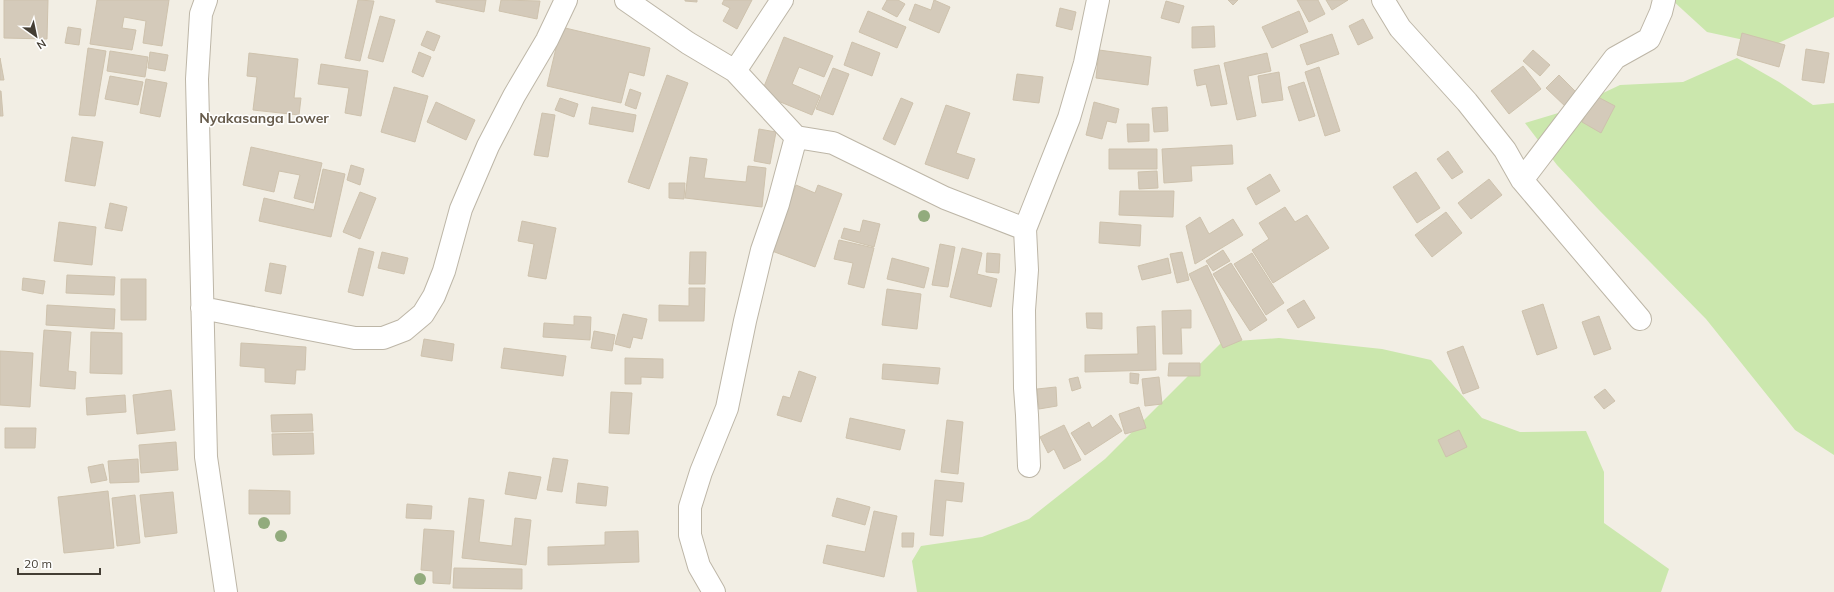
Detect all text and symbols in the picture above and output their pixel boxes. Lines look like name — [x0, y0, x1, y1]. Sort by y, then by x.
north arrow — [16, 16, 56, 56]
text: N — [34, 36, 49, 53]
district label: Nyakasanga Lower — [199, 109, 329, 127]
scale bar — [18, 550, 100, 576]
text: 20 m — [24, 556, 52, 571]

